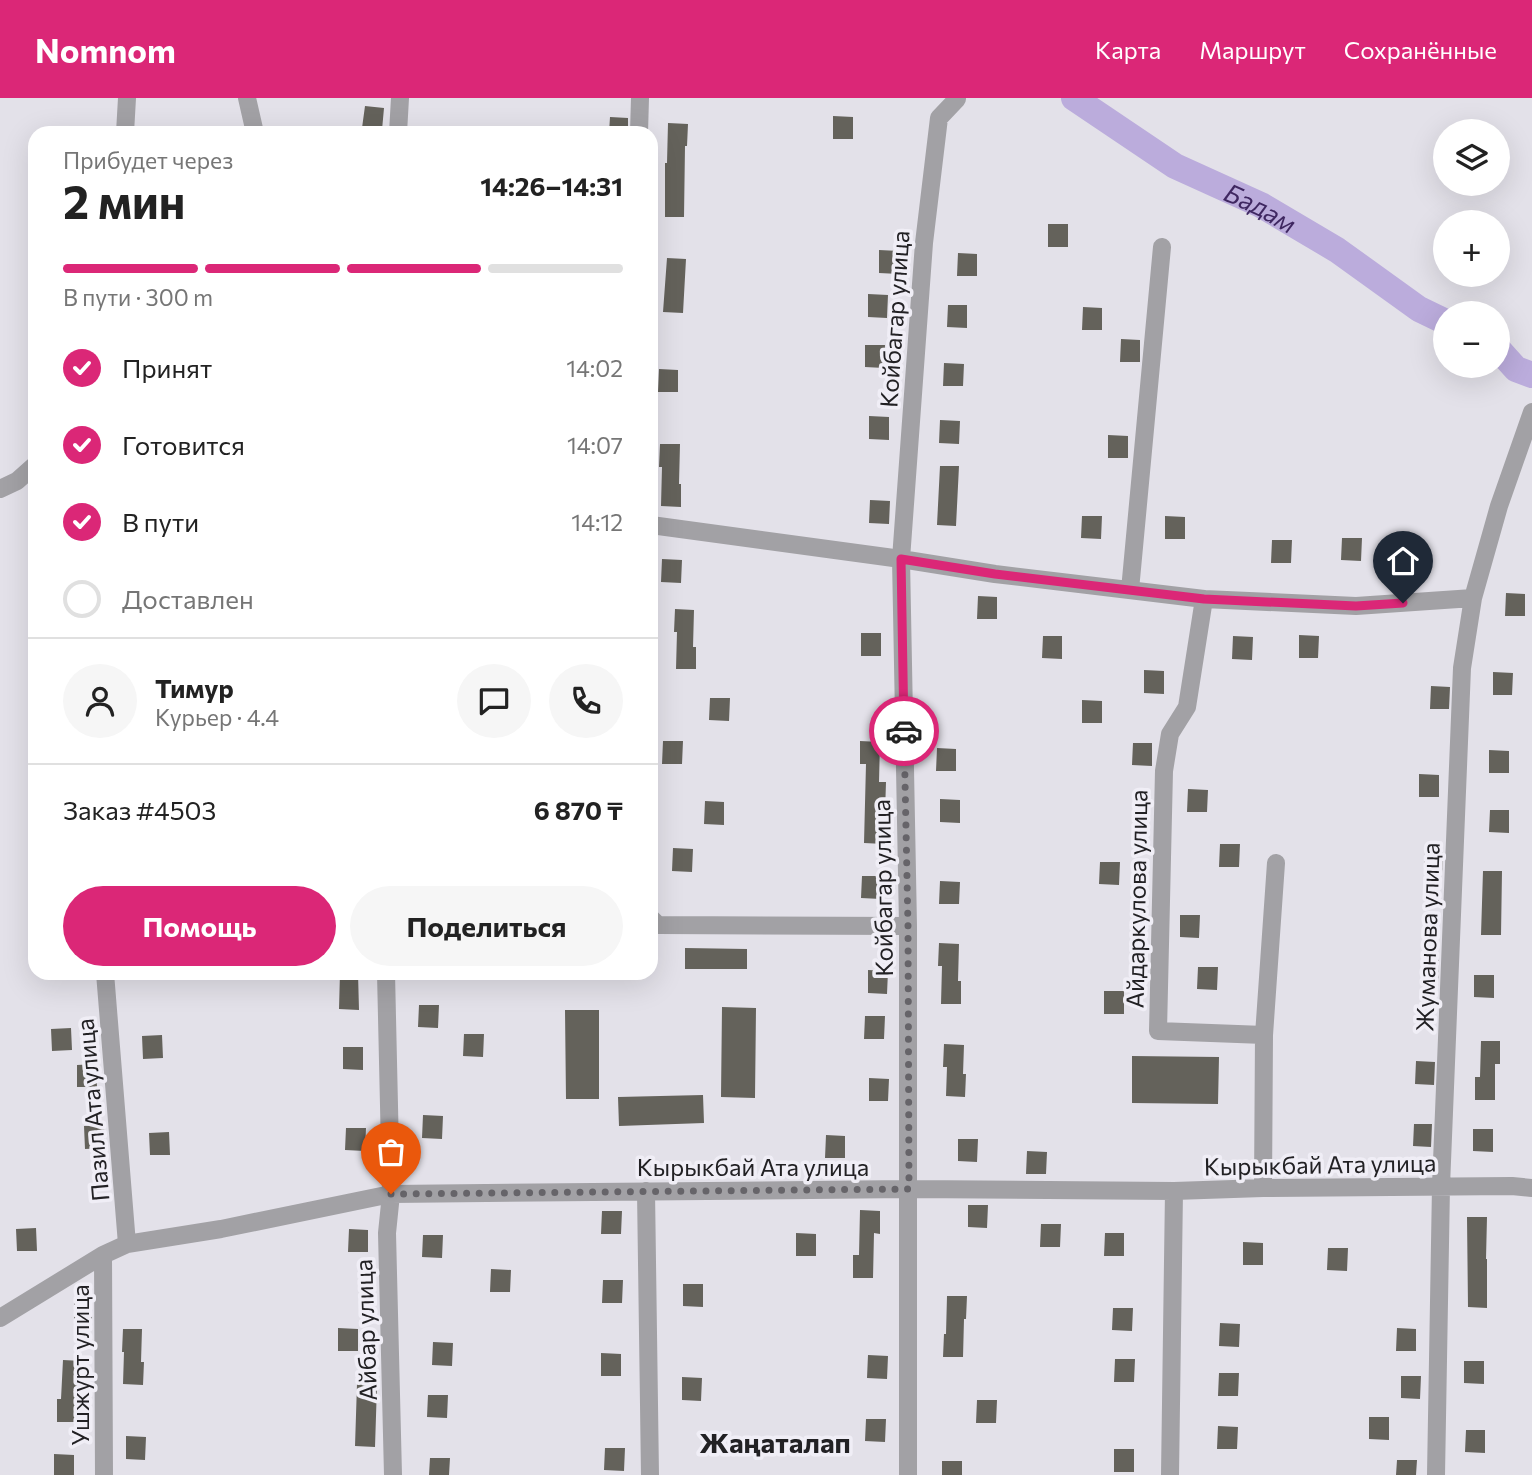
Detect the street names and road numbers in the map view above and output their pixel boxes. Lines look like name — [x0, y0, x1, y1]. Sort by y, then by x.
street label: Койбагар улица — [873, 229, 915, 409]
street label: Айдаркулова улица — [1120, 789, 1152, 1009]
street label: Койбагар улица — [866, 799, 898, 977]
street label: Жуманова улица — [1409, 842, 1445, 1032]
street label: Пазил Ата улица — [70, 1017, 114, 1203]
street label: Кырыкбай Ата улица — [1204, 1147, 1436, 1181]
street label: Кырыкбай Ата улица — [637, 1152, 869, 1181]
street label: Айбар улица — [348, 1259, 382, 1401]
street label: Ушжурт улица — [65, 1284, 94, 1446]

